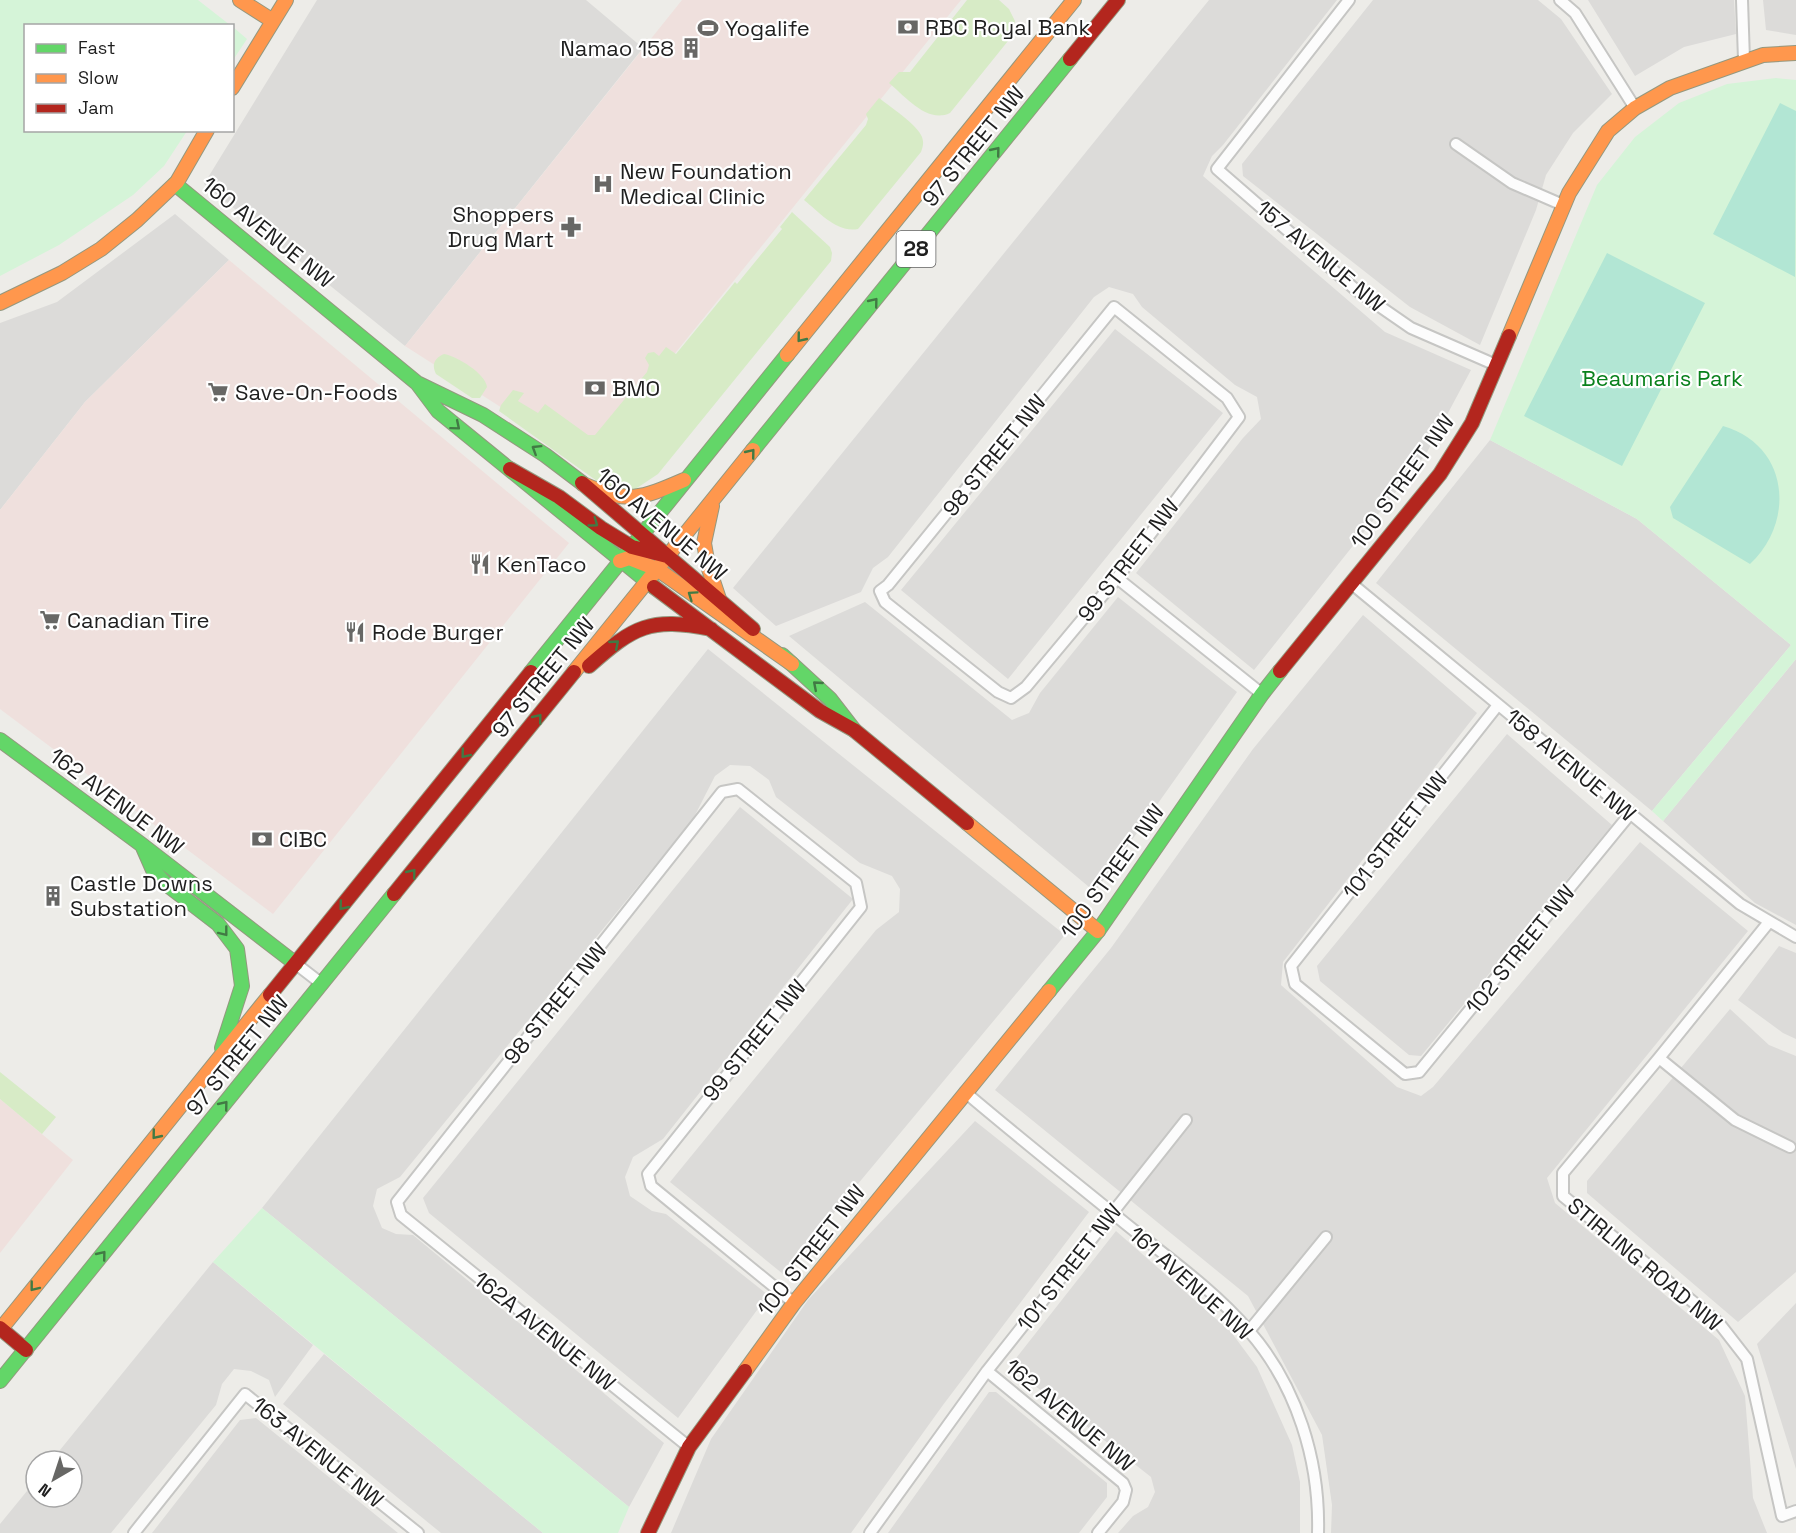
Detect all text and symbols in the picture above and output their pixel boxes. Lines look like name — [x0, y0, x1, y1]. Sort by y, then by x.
place label: RBC Royal Bank — [925, 13, 1091, 41]
place label: Yogalife — [725, 14, 810, 42]
bank icon: RBC Royal Bank — [896, 15, 920, 39]
sports icon: Yogalife — [696, 16, 720, 40]
legend — [24, 24, 234, 132]
place label: Namao 158 — [560, 34, 674, 62]
text: Fast — [78, 36, 115, 59]
building icon: Namao 158 — [679, 36, 703, 60]
text: Slow — [78, 66, 119, 89]
street label: 97 STREET NW — [916, 80, 1030, 212]
text: Jam — [78, 96, 114, 119]
one-way arrow — [989, 146, 1000, 157]
place label: New Foundation Medical Clinic — [620, 157, 792, 210]
street label: 160 AVENUE NW — [196, 170, 340, 294]
hospital icon: New Foundation Medical Clinic — [591, 172, 615, 196]
street label: 157 AVENUE NW — [1251, 194, 1391, 318]
place label: Shoppers Drug Mart — [448, 200, 554, 253]
pharmacy icon: Shoppers Drug Mart — [559, 215, 583, 239]
road number: 28 — [896, 231, 936, 267]
one-way arrow — [866, 298, 877, 309]
one-way arrow — [797, 332, 808, 343]
park label: Beaumaris Park — [1581, 364, 1743, 392]
place label: BMO — [612, 374, 660, 402]
bank icon: BMO — [583, 376, 607, 400]
place label: Save-On-Foods — [235, 378, 398, 406]
supermarket icon: Save-On-Foods — [206, 380, 230, 404]
street label: 98 STREET NW — [936, 388, 1052, 522]
street label: 100 STREET NW — [1344, 408, 1460, 554]
one-way arrow — [449, 419, 460, 430]
one-way arrow — [532, 445, 543, 456]
one-way arrow — [743, 449, 754, 460]
street label: 160 AVENUE NW — [591, 461, 733, 587]
street label: 99 STREET NW — [1071, 493, 1185, 627]
one-way arrow — [588, 516, 599, 527]
place label: KenTaco — [497, 550, 587, 578]
restaurant icon: KenTaco — [468, 552, 492, 576]
one-way arrow — [688, 591, 699, 602]
place label: Canadian Tire — [67, 606, 209, 634]
supermarket icon: Canadian Tire — [38, 608, 62, 632]
street label: 97 STREET NW — [486, 611, 600, 743]
place label: Rode Burger — [372, 618, 504, 646]
restaurant icon: Rode Burger — [343, 620, 367, 644]
one-way arrow — [608, 640, 619, 651]
one-way arrow — [813, 681, 824, 692]
street label: 158 AVENUE NW — [1500, 702, 1642, 828]
one-way arrow — [530, 714, 541, 725]
street label: 162 AVENUE NW — [44, 741, 190, 861]
one-way arrow — [462, 747, 473, 758]
street label: 101 STREET NW — [1336, 766, 1454, 904]
street label: 100 STREET NW — [1054, 798, 1170, 944]
place label: CIBC — [279, 825, 327, 853]
bank icon: CIBC — [250, 827, 274, 851]
place label: Castle Downs Substation — [70, 869, 213, 922]
one-way arrow — [404, 869, 415, 880]
street label: 102 STREET NW — [1459, 879, 1581, 1019]
building icon: Castle Downs Substation — [41, 884, 65, 908]
one-way arrow — [340, 899, 351, 910]
one-way arrow — [216, 925, 227, 936]
street label: 98 STREET NW — [497, 936, 613, 1070]
street label: 99 STREET NW — [696, 973, 812, 1107]
street label: 97 STREET NW — [180, 989, 294, 1121]
one-way arrow — [217, 1101, 228, 1112]
one-way arrow — [152, 1128, 163, 1139]
street label: 100 STREET NW — [751, 1179, 871, 1321]
street label: STIRLING ROAD NW — [1562, 1191, 1728, 1337]
street label: 101 STREET NW — [1010, 1198, 1128, 1336]
street label: 161 AVENUE NW — [1123, 1220, 1259, 1346]
one-way arrow — [95, 1251, 106, 1262]
street label: 162A AVENUE NW — [468, 1265, 622, 1397]
one-way arrow — [30, 1280, 41, 1291]
street label: 162 AVENUE NW — [999, 1353, 1141, 1477]
street label: 163 AVENUE NW — [247, 1390, 389, 1514]
north arrow — [24, 1449, 84, 1509]
text: N — [34, 1479, 56, 1502]

